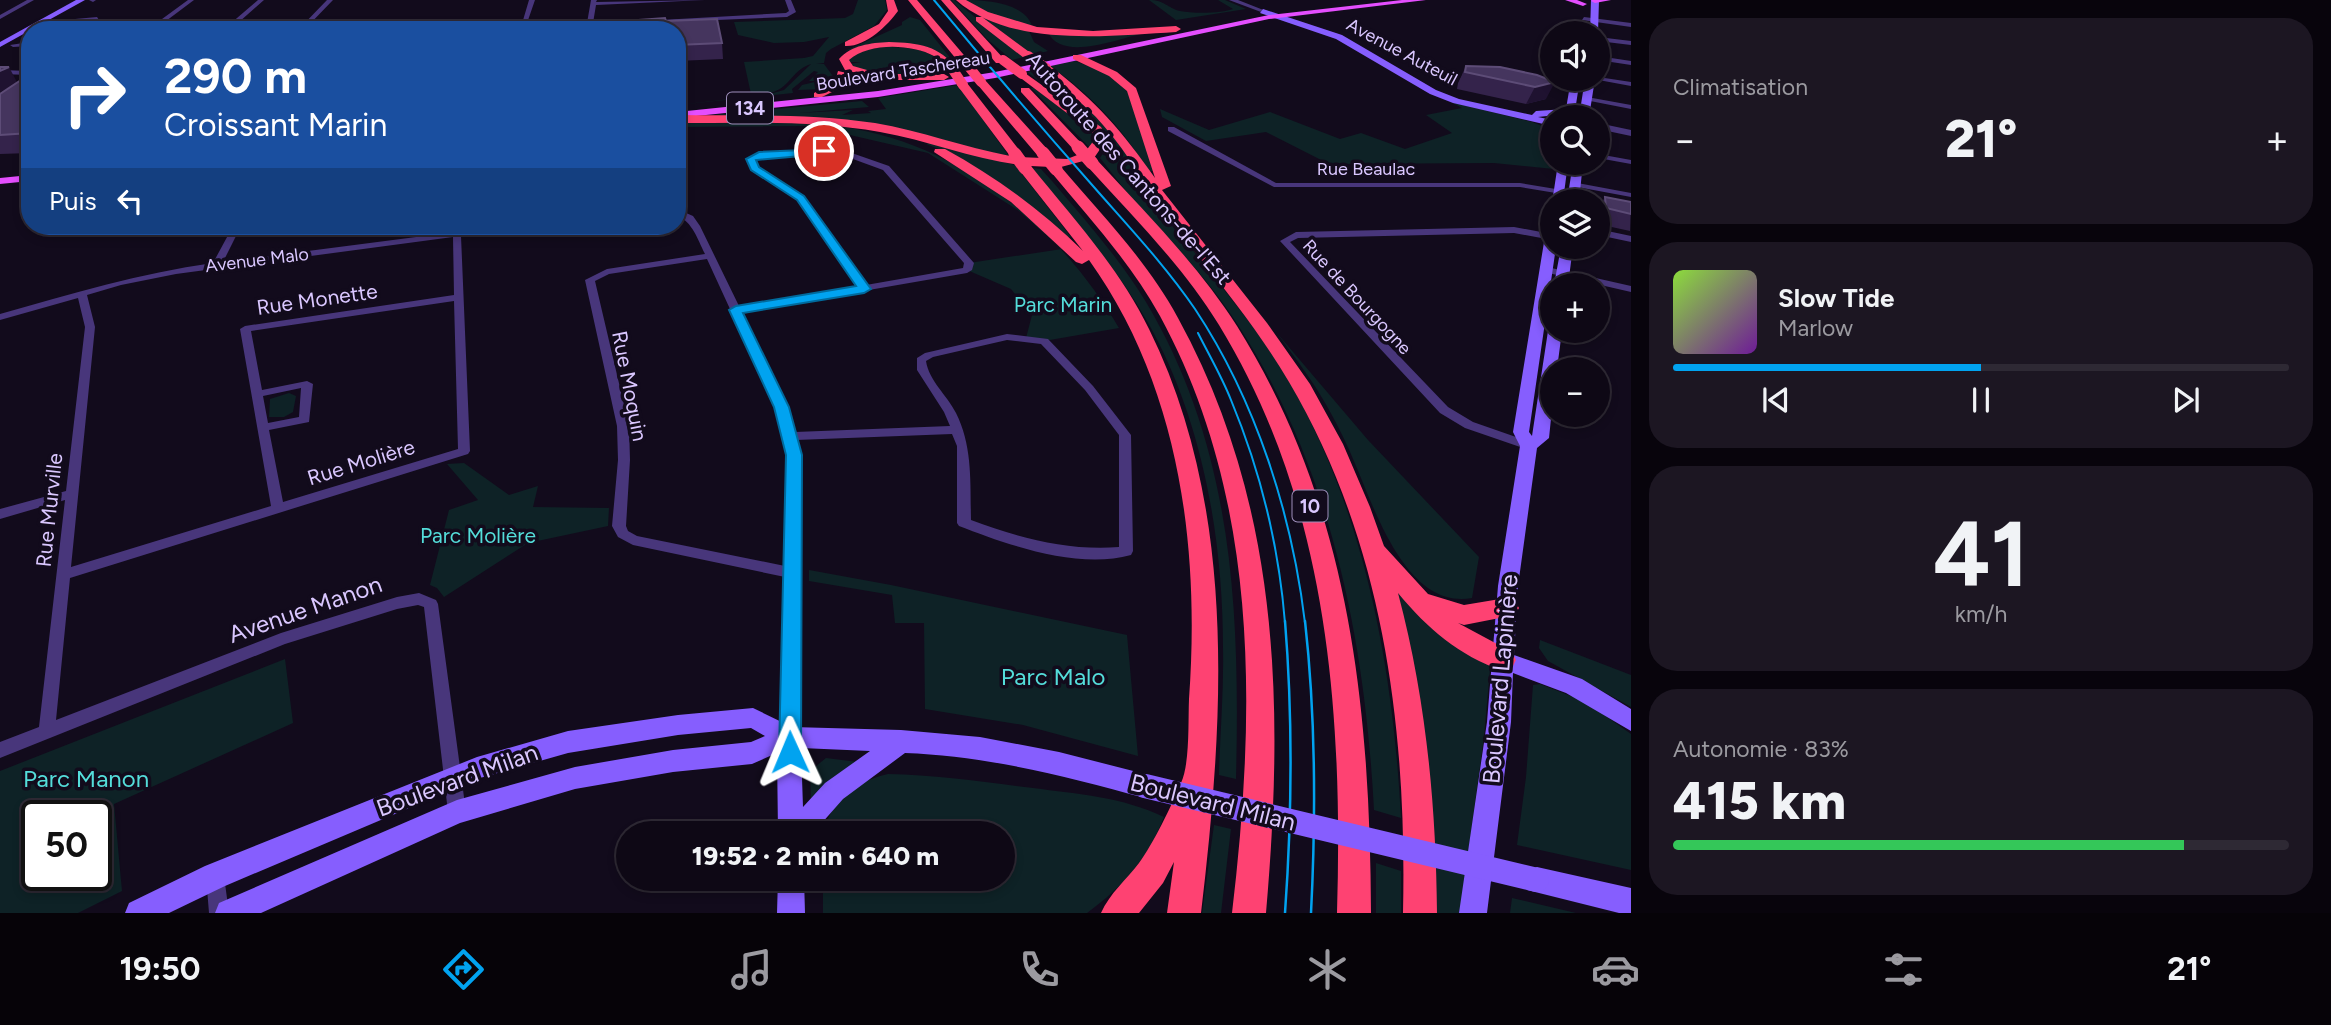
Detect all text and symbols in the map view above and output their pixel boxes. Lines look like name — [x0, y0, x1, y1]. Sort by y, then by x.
street label: Avenue Auteuil — [1343, 14, 1461, 90]
map controls — [1540, 21, 1610, 427]
button: sound — [1540, 21, 1610, 91]
text: 290 m — [164, 46, 307, 105]
street label: Boulevard Taschereau — [815, 46, 991, 96]
street label: Autoroute des Cantons-de-l'Est — [1021, 47, 1237, 289]
icon: right — [49, 49, 140, 140]
text: Climatisation — [1673, 73, 1808, 101]
road number: 134 — [727, 92, 773, 124]
button: search — [1540, 105, 1610, 175]
text: Croissant Marin — [164, 106, 387, 144]
text: 21° — [1945, 108, 2017, 170]
text: − — [1673, 117, 1697, 163]
text: + — [2265, 117, 2289, 163]
pin — [794, 121, 854, 181]
icon: arrive — [805, 132, 843, 170]
street label: Rue Beaulac — [1317, 158, 1416, 180]
icon: left — [111, 182, 149, 220]
text: Puis — [49, 185, 97, 217]
button: layers — [1540, 189, 1610, 259]
street label: Rue de Bourgogne — [1298, 235, 1416, 359]
street label: Avenue Malo — [204, 243, 310, 277]
button: + — [1540, 273, 1610, 343]
street label: Rue Monette — [255, 278, 379, 320]
text: Slow Tide — [1778, 282, 1894, 314]
park label: Parc Marin — [1014, 292, 1112, 317]
text: Marlow — [1778, 314, 1853, 342]
street label: Rue Moquin — [607, 329, 653, 443]
button: − — [1540, 357, 1610, 427]
icon: previous — [1757, 381, 1795, 419]
icon: pause — [1962, 381, 2000, 419]
icon: next — [2167, 381, 2205, 419]
street label: Rue Molière — [304, 434, 418, 490]
street label: Rue Murville — [31, 452, 67, 568]
road number: 10 — [1292, 491, 1328, 522]
text: 41 — [1933, 500, 2029, 609]
park label: Parc Molière — [420, 523, 536, 548]
street label: Avenue Manon — [224, 569, 386, 649]
street label: Boulevard Lapinière — [1476, 573, 1524, 785]
text: km/h — [1955, 600, 2007, 628]
park label: Parc Malo — [1001, 662, 1105, 691]
position arrow — [753, 715, 827, 789]
text: Autonomie · 83% — [1673, 735, 1849, 763]
street label: Boulevard Milan — [372, 737, 542, 823]
park label: Parc Manon — [23, 764, 149, 793]
street label: Boulevard Milan — [1127, 767, 1299, 837]
text: 415 km — [1673, 770, 1846, 832]
speed limit sign: 50 — [21, 800, 112, 891]
text: 19:52 · 2 min · 640 m — [692, 840, 939, 872]
icon: directions — [439, 945, 488, 994]
icon: music — [727, 945, 776, 994]
icon: phone — [1015, 945, 1064, 994]
icon: climate — [1303, 945, 1352, 994]
icon: car — [1591, 945, 1640, 994]
icon: filters — [1879, 945, 1928, 994]
text: 19:50 — [119, 950, 201, 988]
text: 21° — [2167, 950, 2211, 988]

